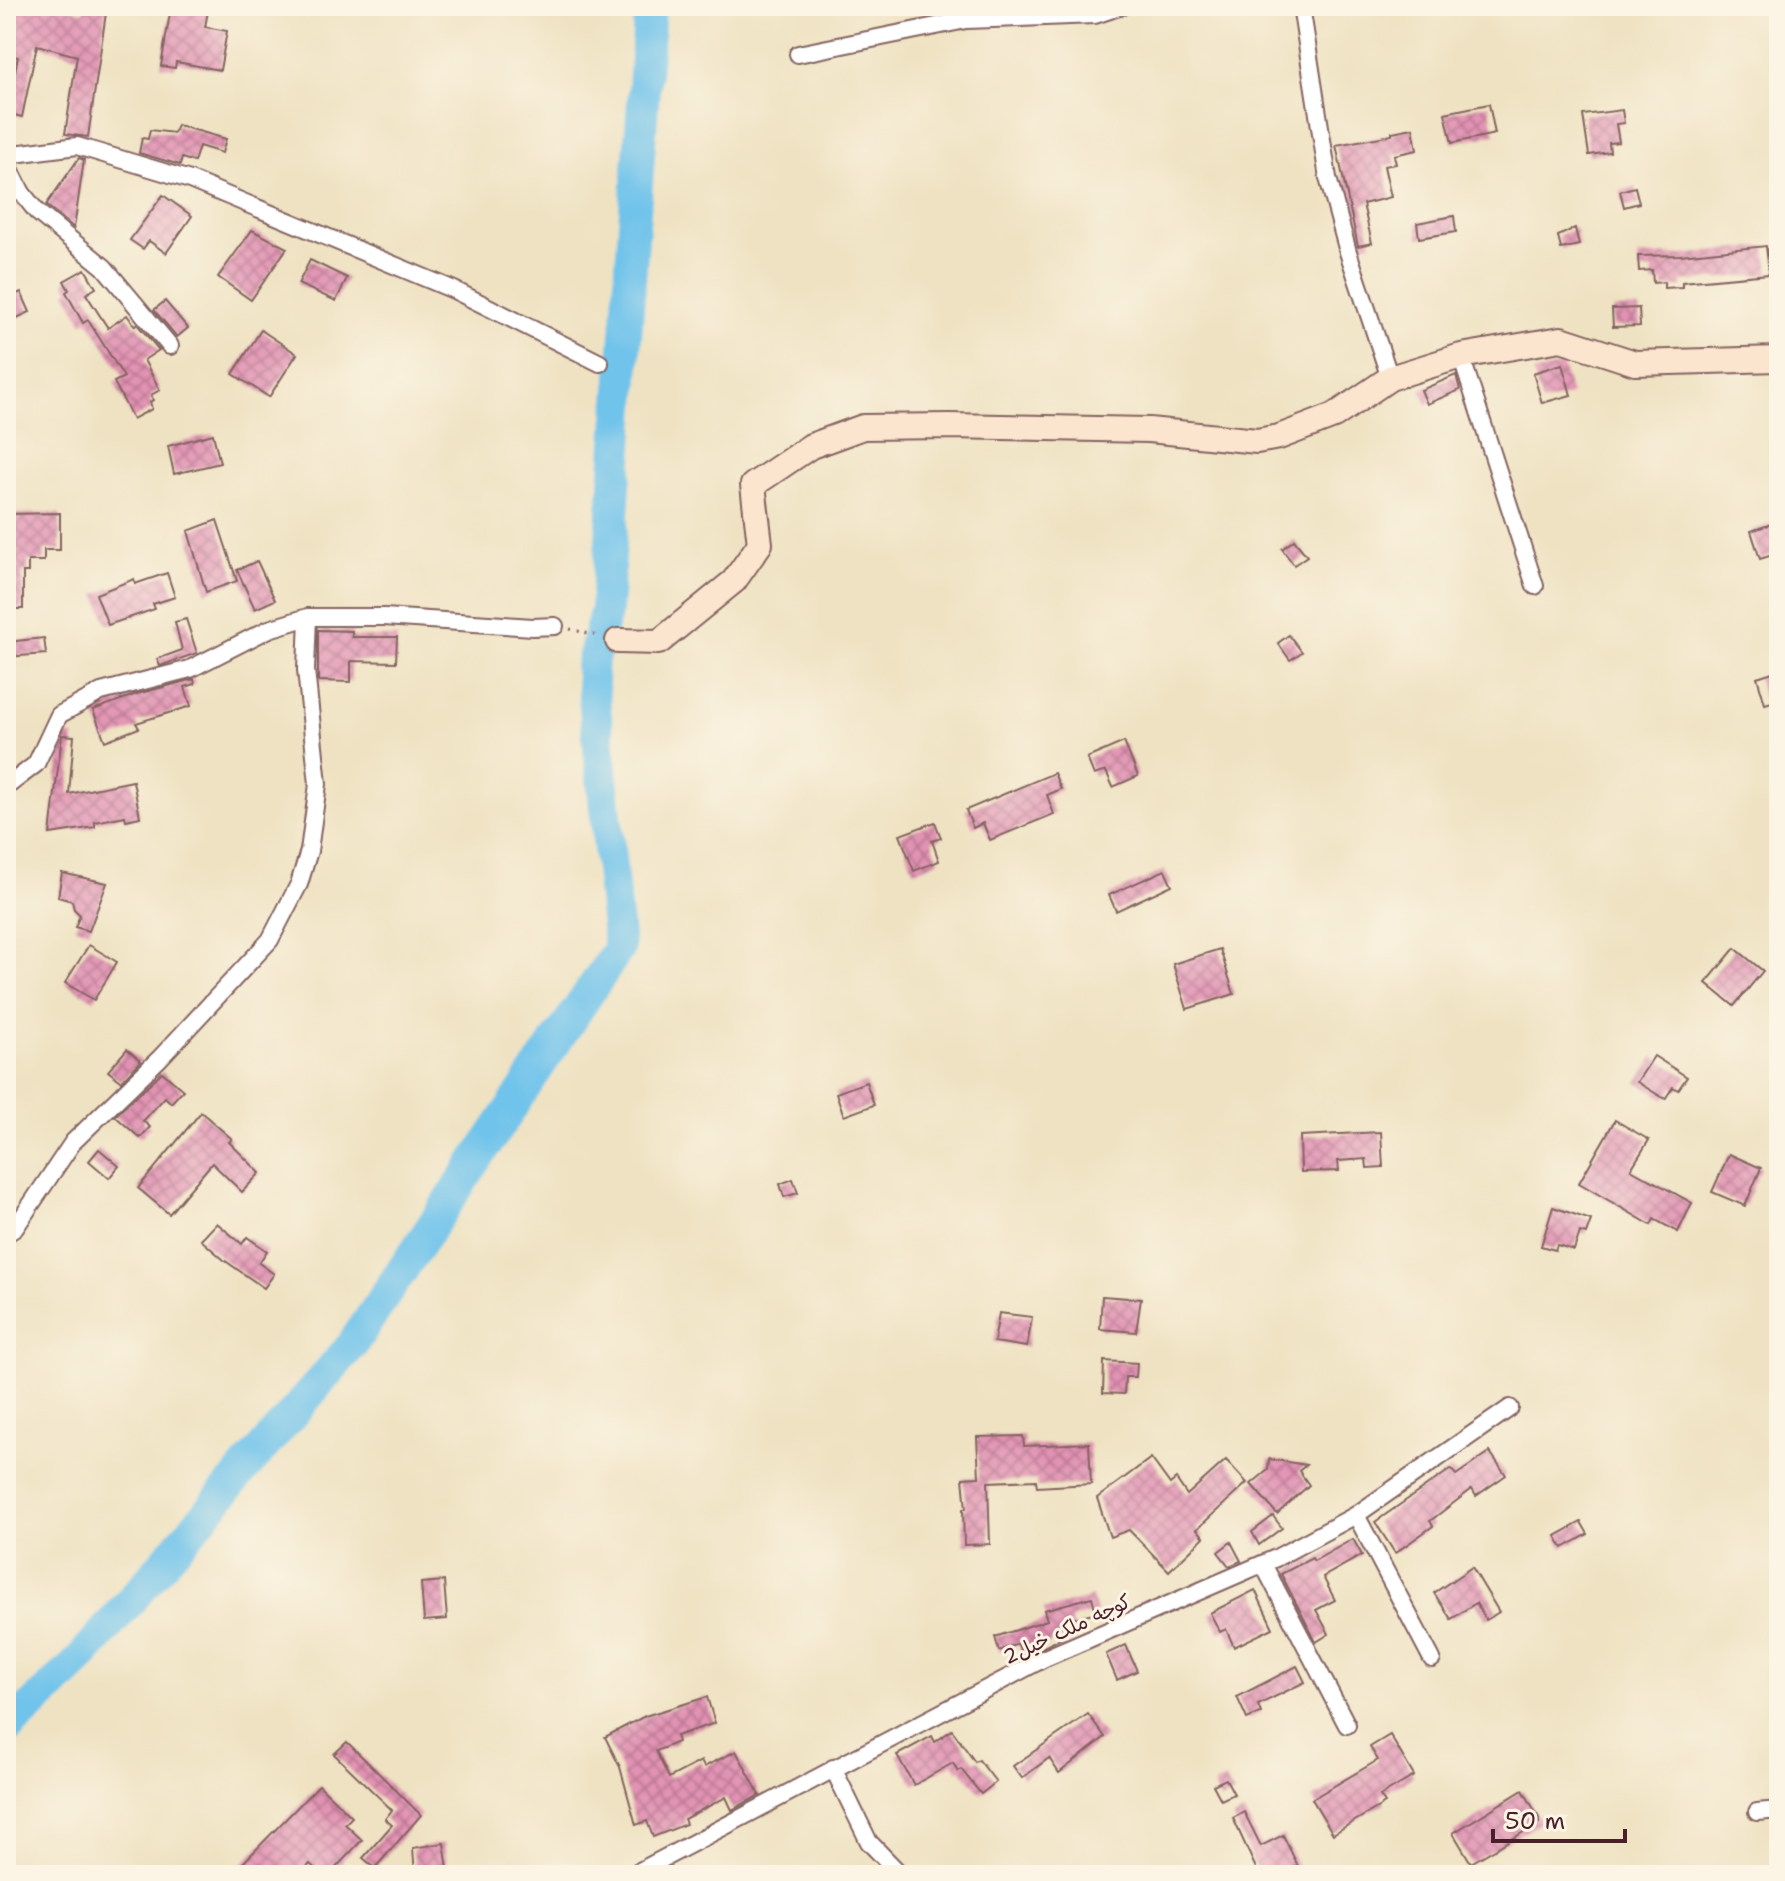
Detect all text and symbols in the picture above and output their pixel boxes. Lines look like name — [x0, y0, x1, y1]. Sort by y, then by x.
street label: کوچه ملک خیل2 — [999, 1588, 1135, 1670]
scale bar — [1493, 1793, 1625, 1843]
text: 50 m — [1505, 1805, 1565, 1837]

